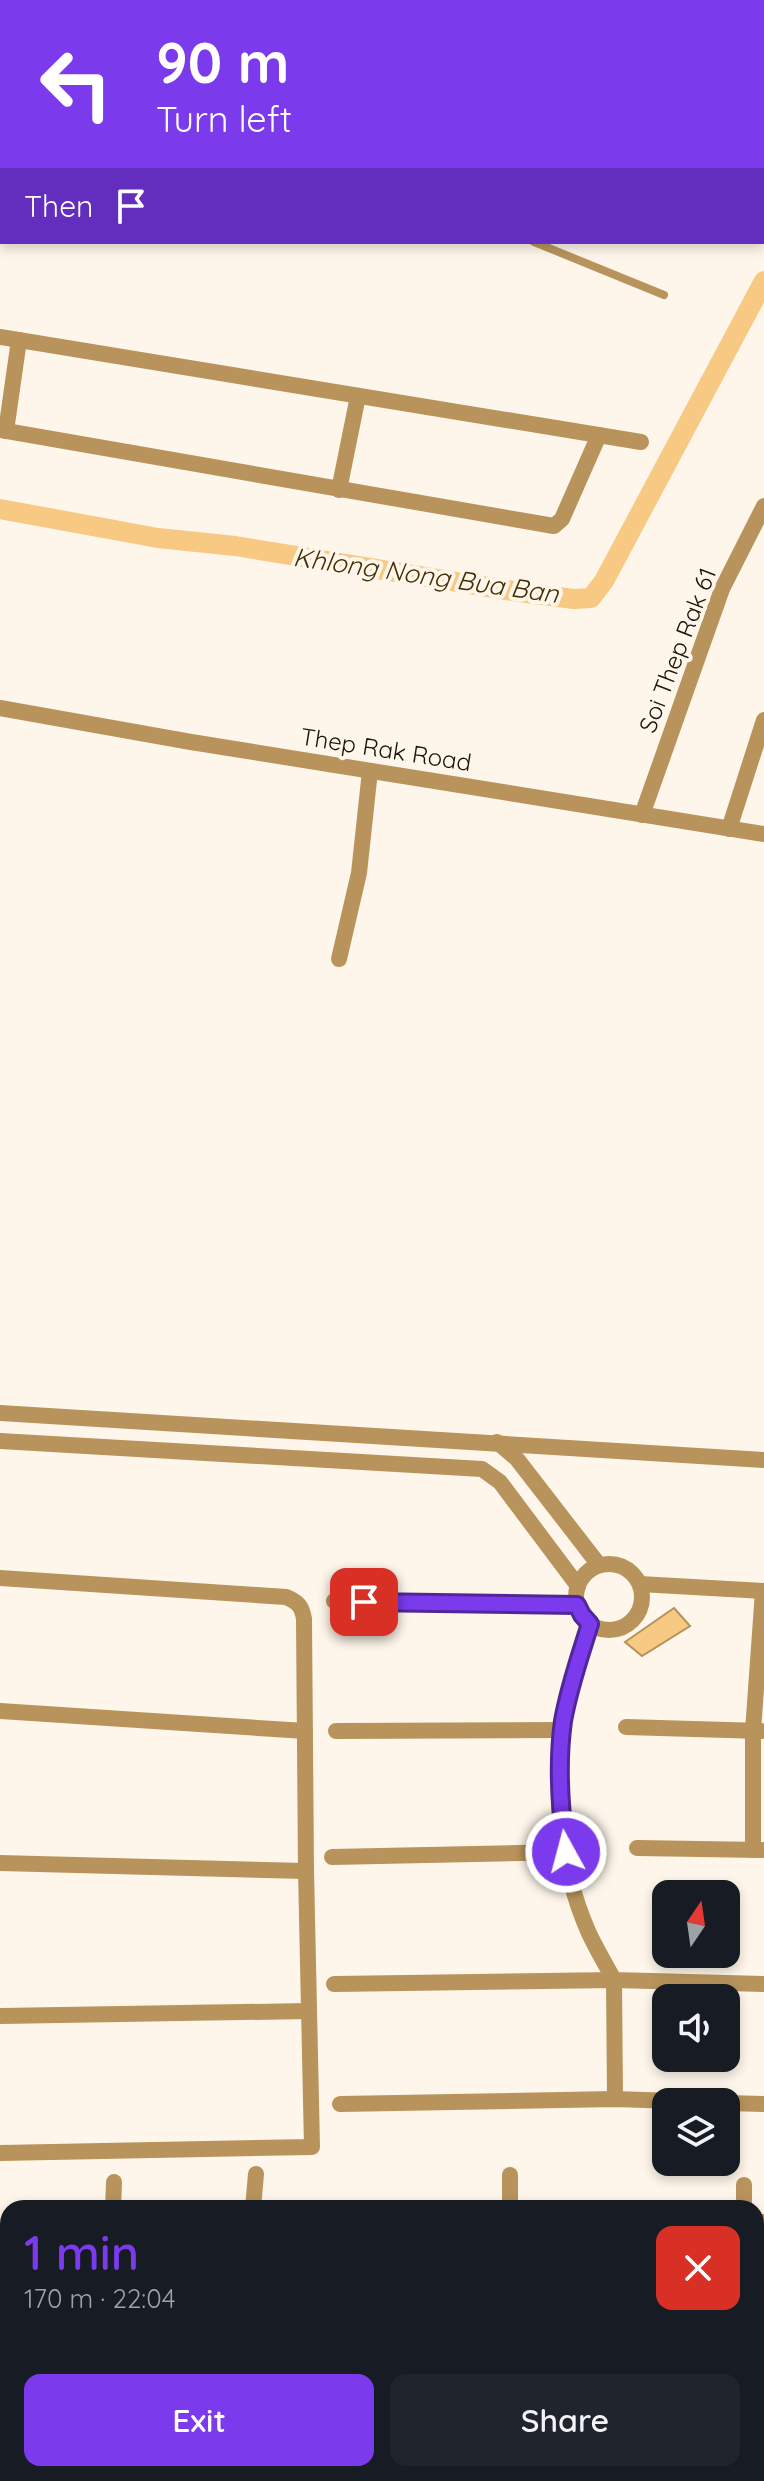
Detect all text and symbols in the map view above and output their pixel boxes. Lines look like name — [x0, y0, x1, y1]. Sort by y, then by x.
text: 90 m — [156, 27, 290, 97]
icon: left — [24, 32, 128, 136]
text: Turn left — [156, 96, 292, 141]
icon: arrive — [109, 184, 153, 228]
text: Then — [24, 187, 93, 225]
water label: Khlong Nong Bua Ban — [291, 540, 562, 610]
street label: Soi Thep Rak 61 — [632, 563, 722, 737]
street label: Thep Rak Road — [298, 721, 474, 777]
pin — [330, 1568, 398, 1636]
icon: arrive — [342, 1580, 386, 1624]
position arrow — [524, 1810, 608, 1894]
north arrow — [652, 1880, 740, 1968]
map controls — [652, 1880, 740, 2176]
button: sound — [652, 1984, 740, 2072]
button: layers — [652, 2088, 740, 2176]
text: 1 min — [24, 2222, 139, 2282]
button: close — [656, 2226, 740, 2310]
text: 170 m · 22:04 — [24, 2282, 175, 2315]
button: Exit — [24, 2374, 374, 2466]
button: Share — [390, 2374, 740, 2466]

